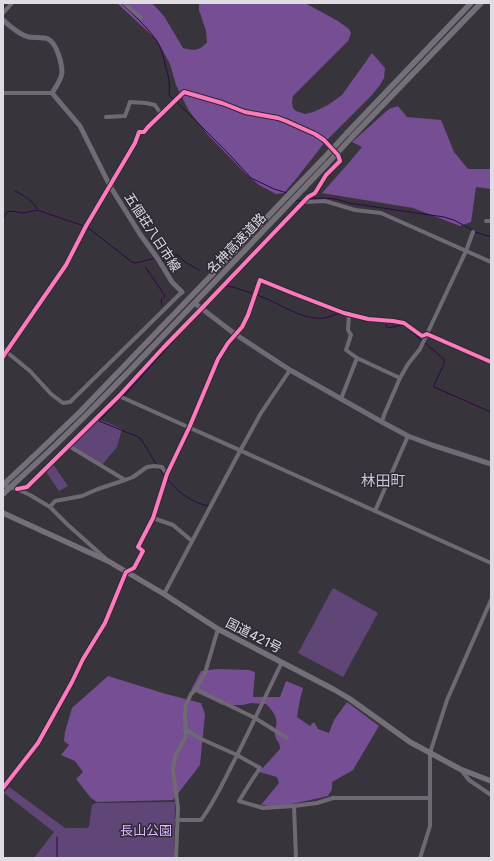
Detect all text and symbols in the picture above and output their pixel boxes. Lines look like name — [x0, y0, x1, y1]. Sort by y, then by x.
street label: 五個荘八日市線 — [122, 189, 184, 275]
street label: 名神高速道路 — [203, 209, 269, 277]
district label: 林田町 — [360, 471, 406, 490]
street label: 国道421号 — [223, 614, 285, 656]
park label: 長山公園 — [120, 822, 172, 838]

